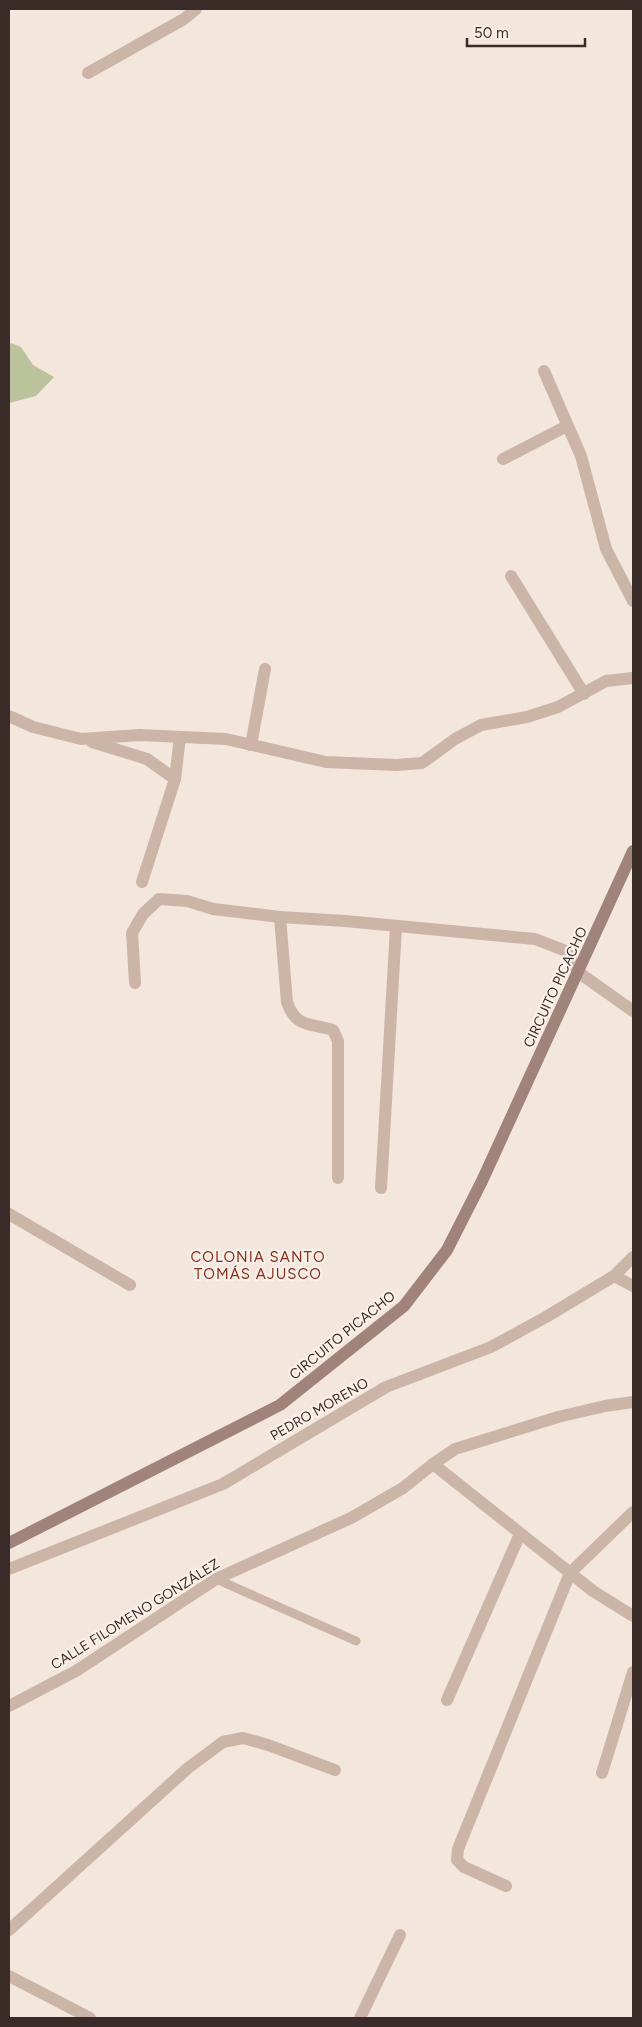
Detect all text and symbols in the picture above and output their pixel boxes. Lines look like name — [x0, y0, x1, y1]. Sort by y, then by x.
scale bar — [467, 15, 584, 47]
text: 50 m — [474, 24, 509, 42]
street label: CIRCUITO PICACHO — [520, 924, 591, 1050]
district label: COLONIA SANTO TOMÁS AJUSCO — [190, 1248, 326, 1283]
street label: CIRCUITO PICACHO — [286, 1287, 399, 1383]
street label: PEDRO MORENO — [267, 1374, 371, 1444]
street label: CALLE FILOMENO GONZÁLEZ — [48, 1555, 223, 1674]

